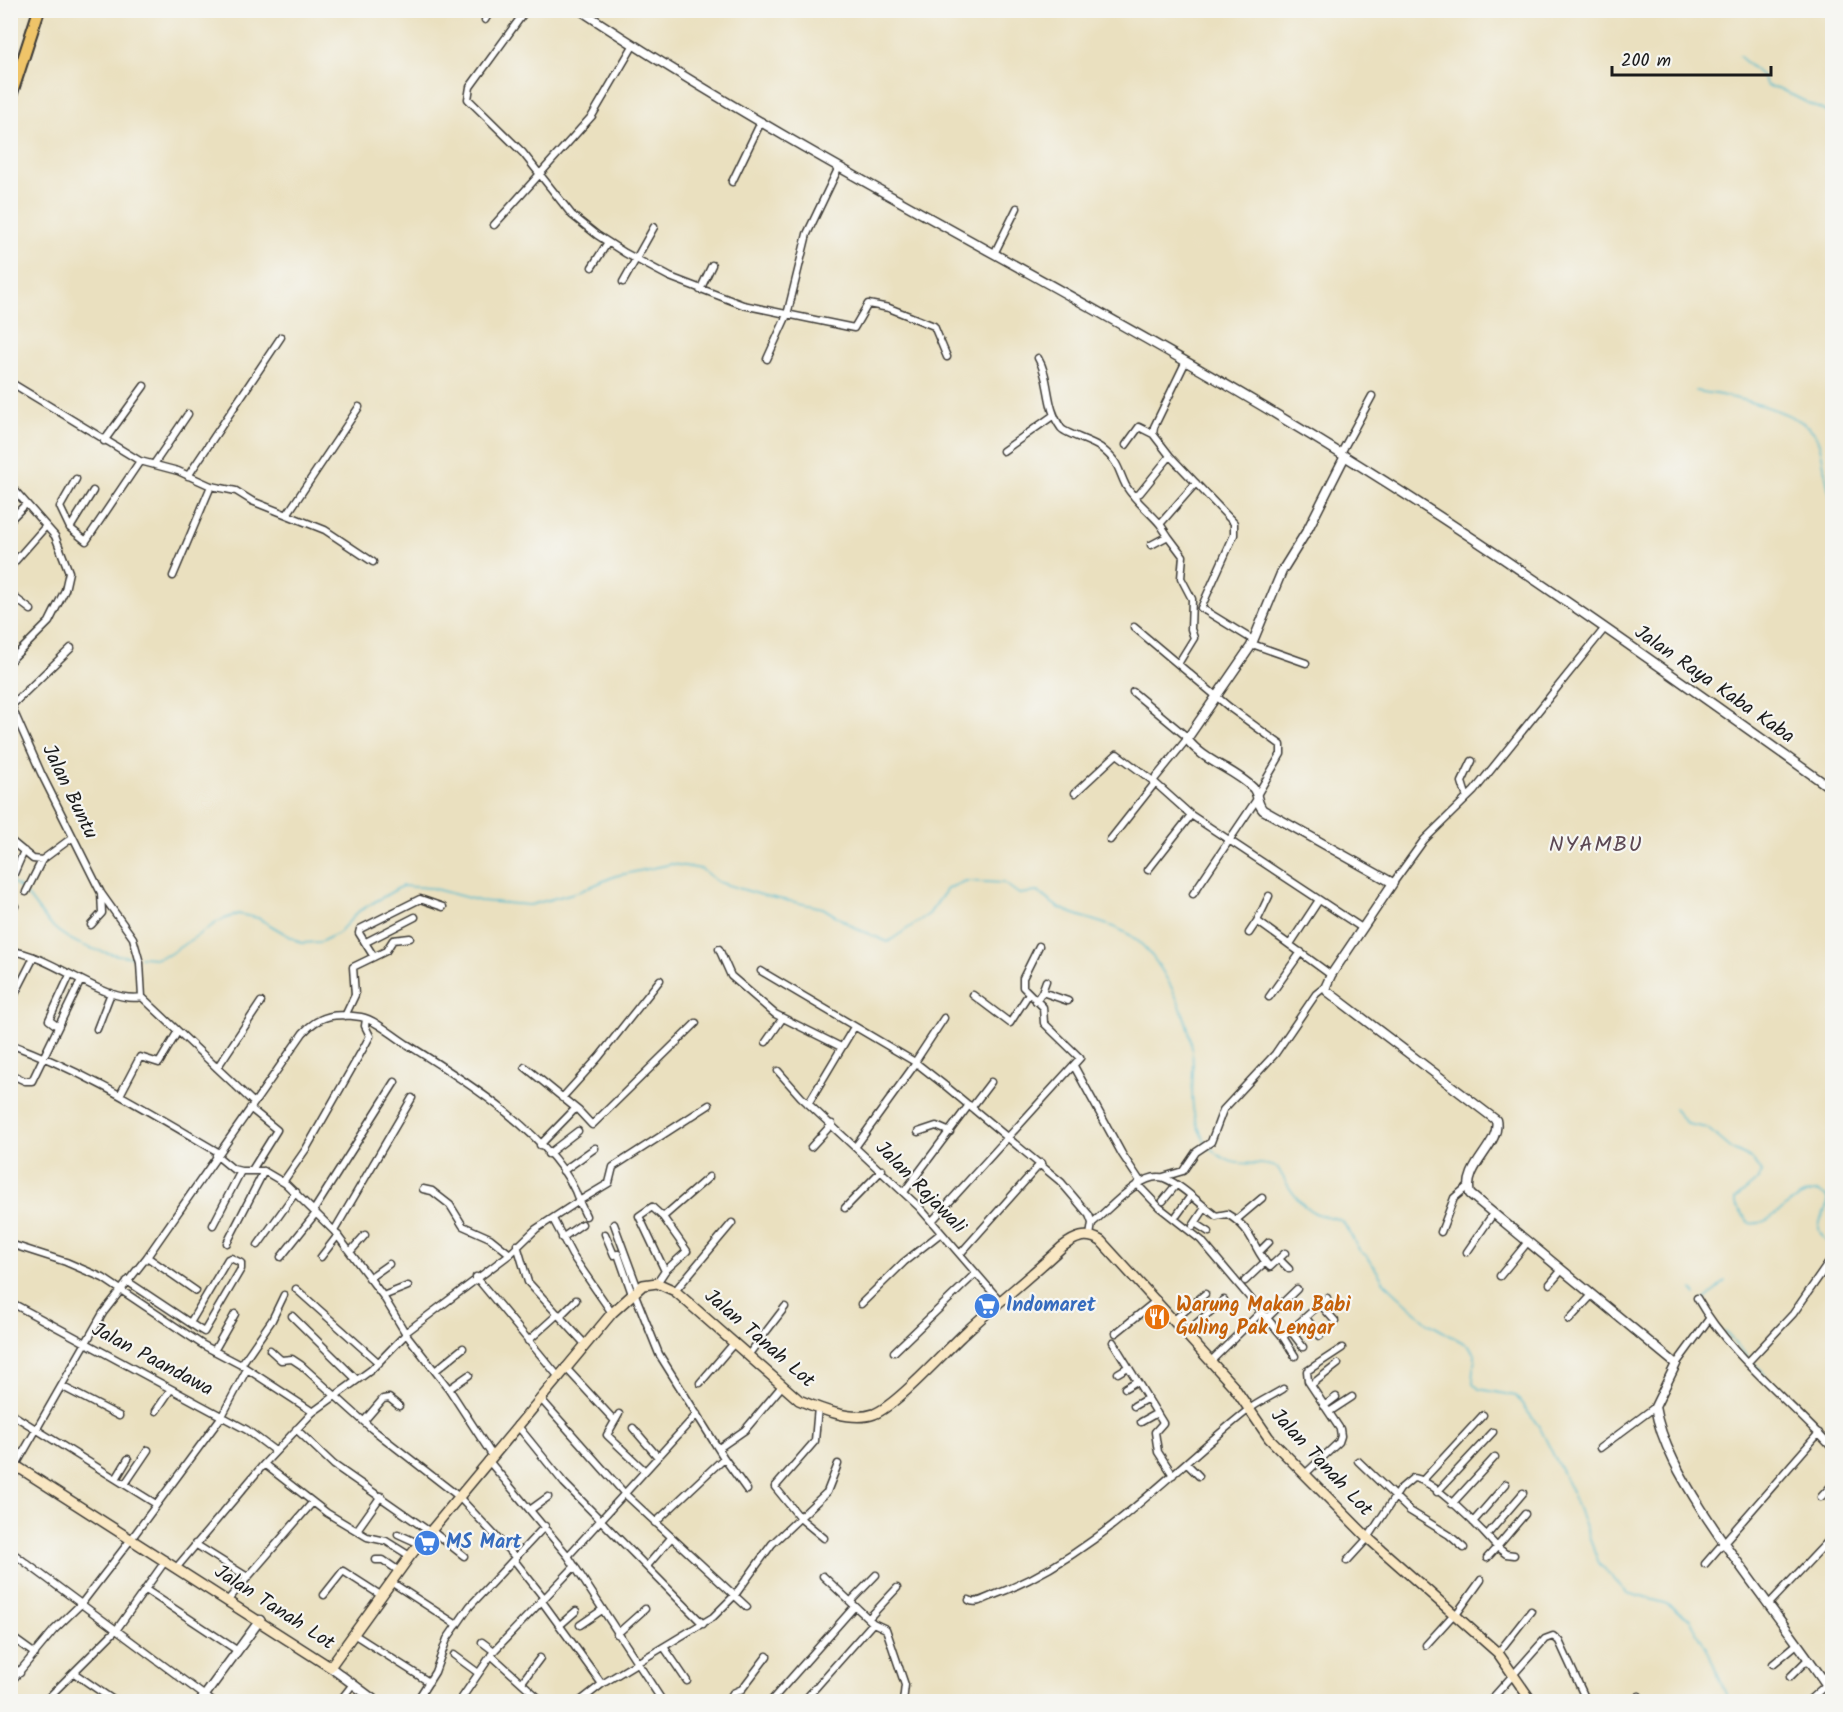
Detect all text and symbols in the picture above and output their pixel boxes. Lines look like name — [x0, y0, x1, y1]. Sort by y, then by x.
scale bar — [1612, 39, 1771, 77]
text: 200 m — [1621, 47, 1671, 76]
street label: Jalan Raya Kaba Kaba — [1627, 617, 1801, 753]
street label: Jalan Buntu — [32, 739, 106, 845]
district label: NYAMBU — [1549, 828, 1643, 863]
street label: Jalan Rajawali — [867, 1134, 974, 1243]
street label: Jalan Tanah Lot — [696, 1282, 822, 1397]
place label: Indomaret — [1006, 1290, 1097, 1322]
place label: Warung Makan Babi Guling Pak Lengar — [1176, 1290, 1351, 1345]
supermarket icon: Indomaret — [972, 1291, 1002, 1321]
restaurant icon: Warung Makan Babi Guling Pak Lengar — [1142, 1302, 1172, 1332]
street label: Jalan Paandawa — [85, 1314, 219, 1406]
street label: Jalan Tanah Lot — [1262, 1402, 1380, 1525]
place label: MS Mart — [446, 1527, 522, 1559]
supermarket icon: MS Mart — [412, 1528, 442, 1558]
street label: Jalan Tanah Lot — [207, 1557, 341, 1659]

